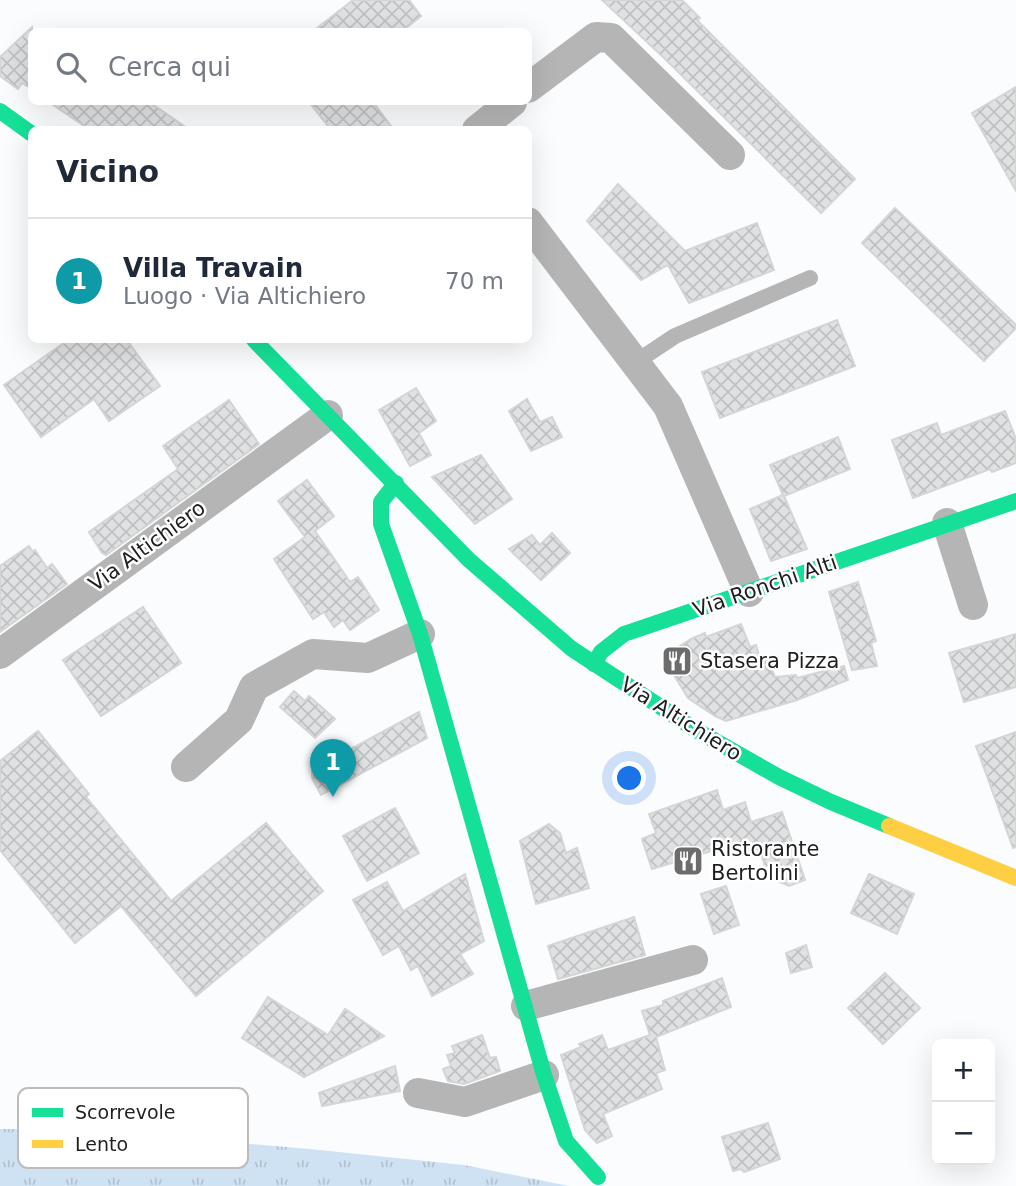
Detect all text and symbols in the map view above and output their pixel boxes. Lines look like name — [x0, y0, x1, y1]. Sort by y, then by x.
search box — [28, 28, 532, 105]
icon: search — [52, 48, 90, 86]
text: Cerca qui — [108, 52, 231, 82]
text: Vicino — [56, 154, 159, 189]
text: Villa Travain — [123, 253, 303, 283]
text: 1 — [71, 268, 87, 294]
text: 70 m — [445, 268, 504, 294]
text: Luogo · Via Altichiero — [123, 283, 366, 309]
street label: Via Altichiero — [84, 496, 210, 596]
street label: Via Ronchi Alti — [690, 550, 840, 622]
restaurant icon: Stasera Pizza — [660, 644, 694, 678]
place label: Stasera Pizza — [700, 649, 839, 673]
street label: Via Altichiero — [616, 672, 746, 766]
pin: 1 — [310, 739, 356, 797]
your location — [612, 761, 646, 795]
place label: Ristorante Bertolini — [711, 837, 819, 885]
restaurant icon: Ristorante Bertolini — [671, 844, 705, 878]
map controls — [932, 1039, 995, 1165]
button: + — [932, 1039, 995, 1102]
legend — [18, 1088, 248, 1168]
text: Scorrevole — [75, 1101, 176, 1123]
button: − — [932, 1102, 995, 1165]
text: Lento — [75, 1133, 128, 1155]

